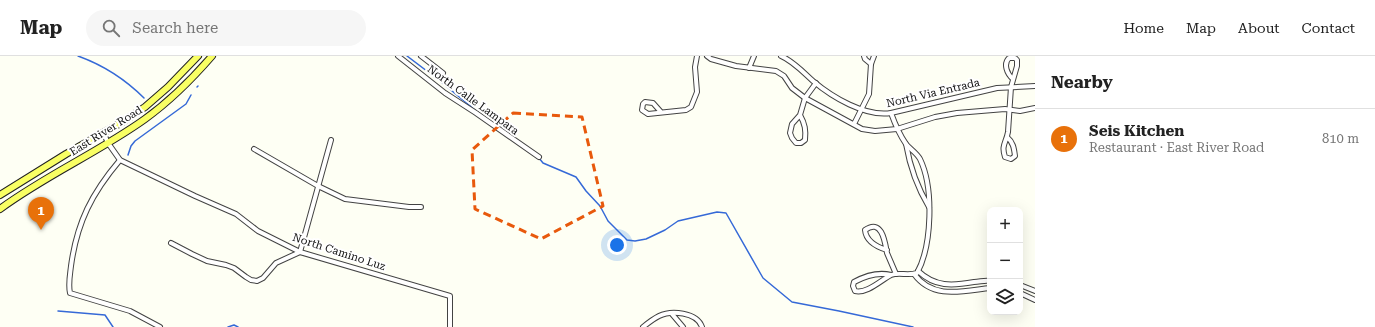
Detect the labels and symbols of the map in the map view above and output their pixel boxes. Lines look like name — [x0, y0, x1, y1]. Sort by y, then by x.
street label: North Calle Lampara — [425, 62, 521, 138]
street label: North Via Entrada — [885, 76, 981, 110]
street label: East River Road — [67, 104, 145, 158]
pin: 1 — [28, 197, 54, 230]
street label: North Camino Luz — [291, 231, 387, 273]
your location — [607, 235, 627, 255]

